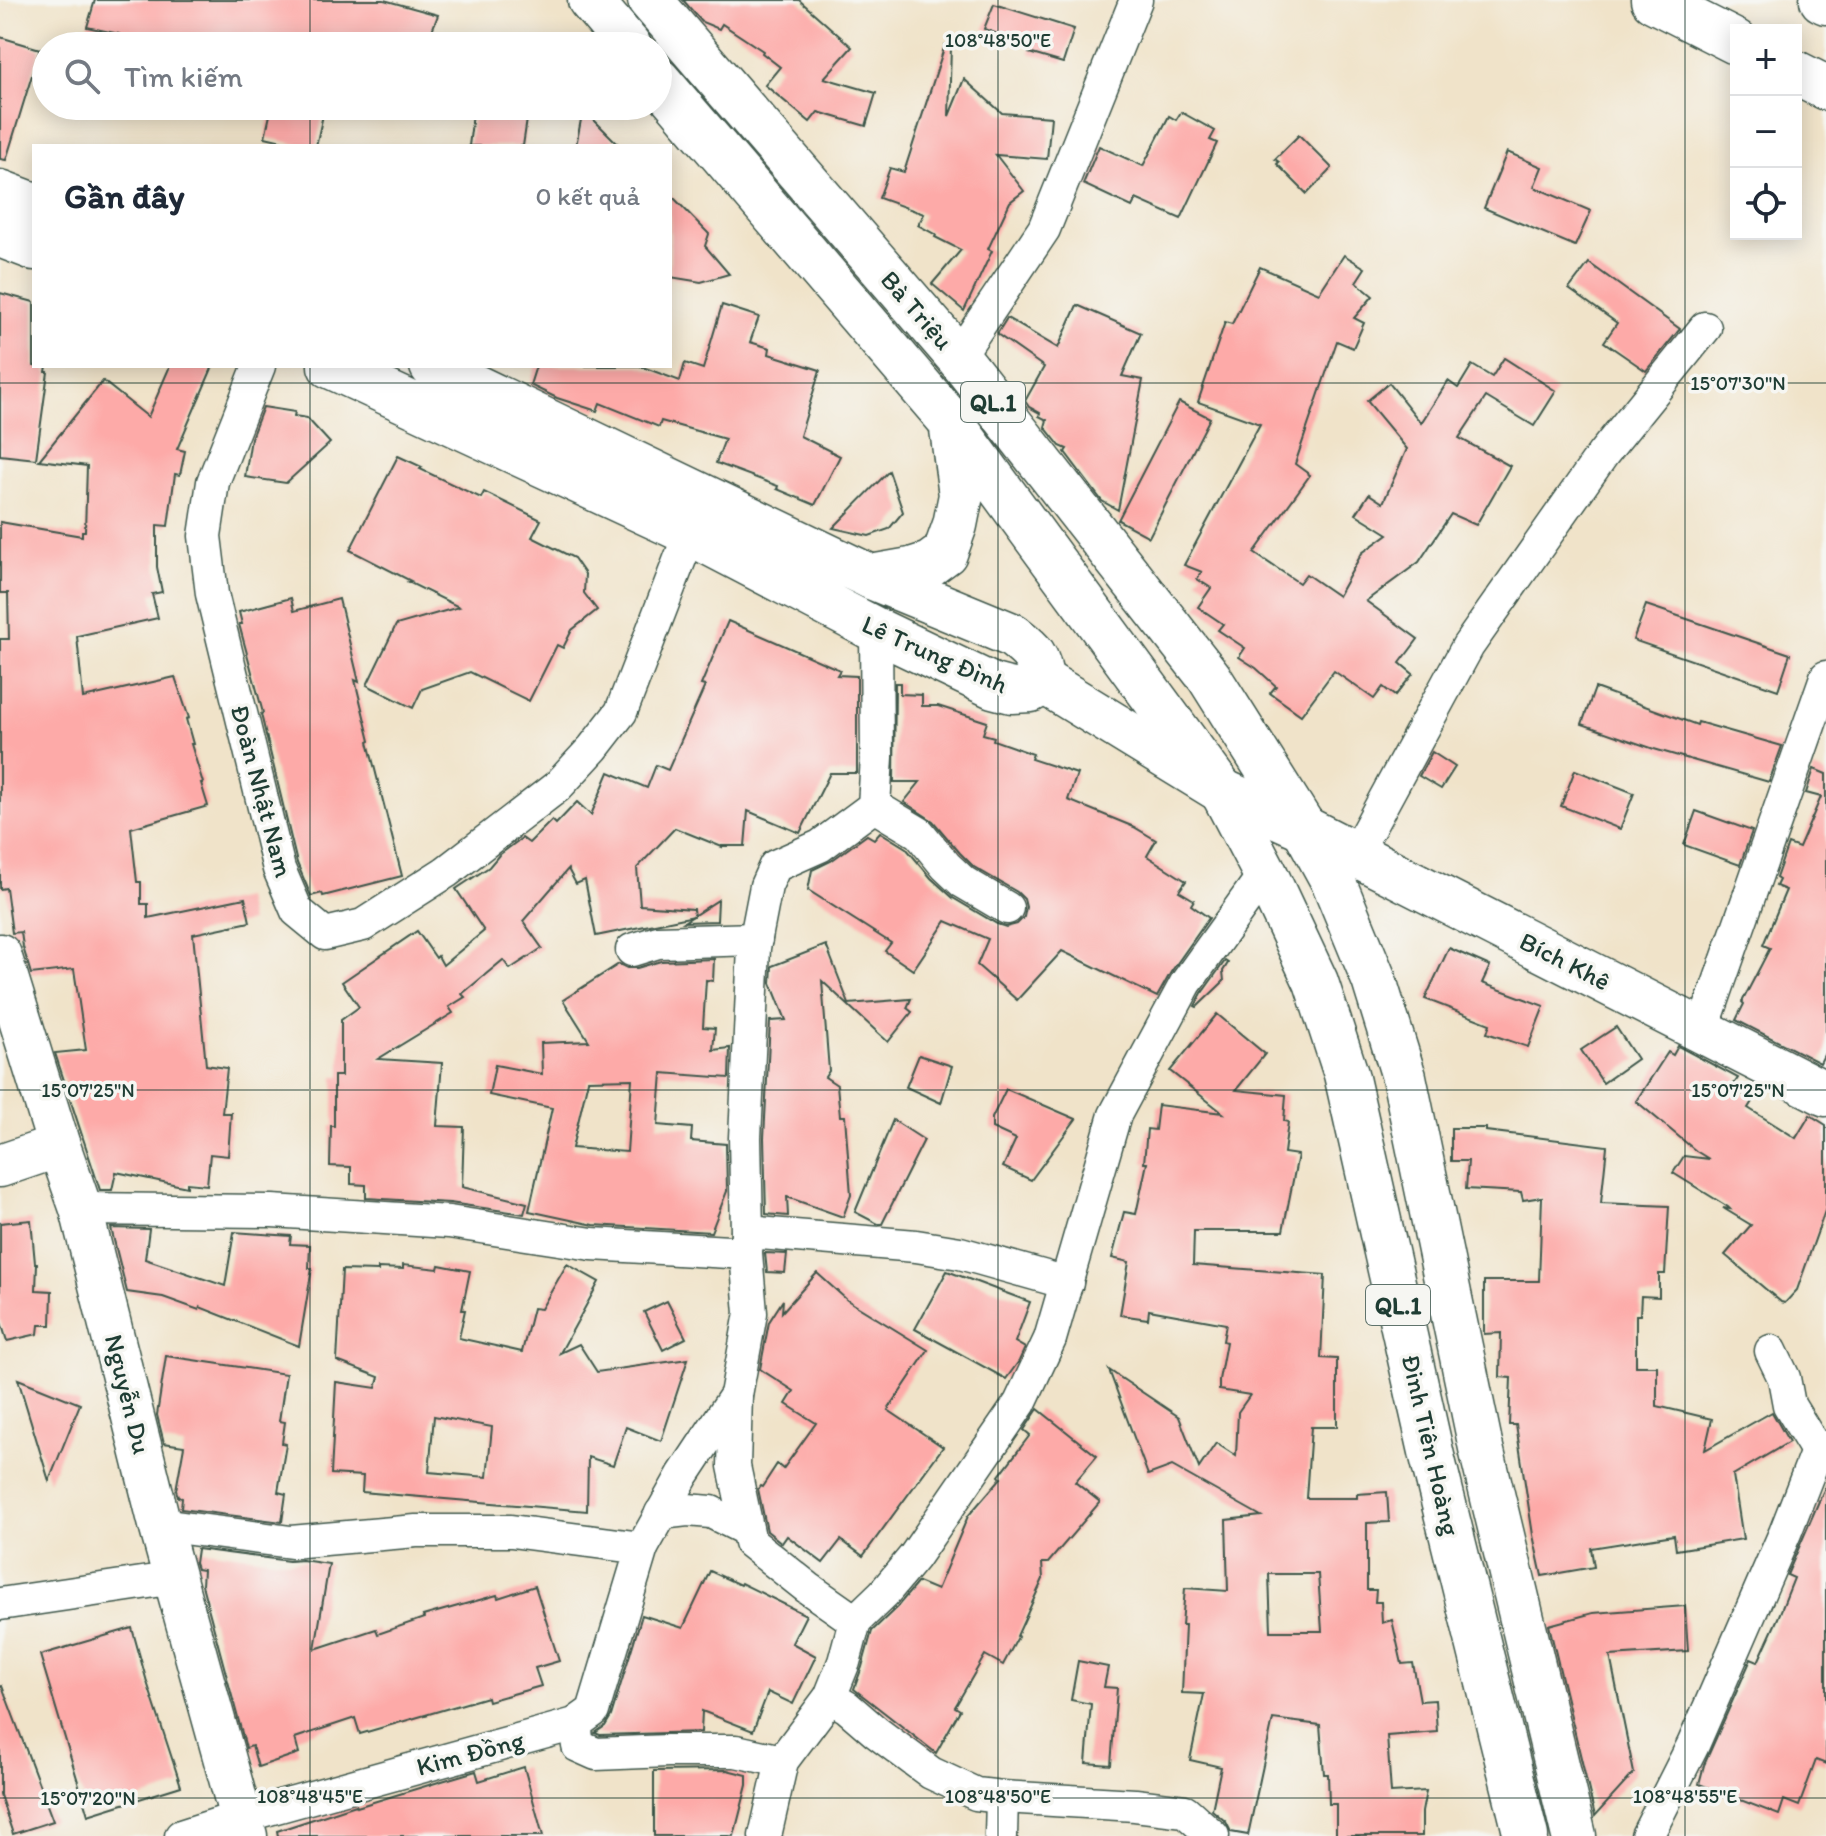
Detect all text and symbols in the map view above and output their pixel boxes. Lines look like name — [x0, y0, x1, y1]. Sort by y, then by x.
map controls — [1730, 24, 1802, 240]
button: + — [1730, 24, 1802, 96]
text: 108°48'50"E — [945, 28, 1051, 52]
search box — [32, 32, 672, 120]
icon: search — [60, 54, 104, 98]
text: Tìm kiếm — [124, 58, 243, 95]
button: − — [1730, 96, 1802, 168]
button: locate — [1730, 168, 1802, 240]
text: Gần đây — [64, 176, 185, 217]
text: 0 kết quả — [535, 180, 640, 212]
street label: Bà Triệu — [874, 264, 960, 356]
text: 15°07'30"N — [1690, 371, 1786, 395]
road number: QL.1 — [961, 382, 1025, 422]
street label: Lê Trung Đình — [857, 608, 1013, 700]
street label: Đoàn Nhật Nam — [224, 701, 300, 881]
street label: Bích Khê — [1514, 925, 1616, 997]
text: 15°07'25"N — [41, 1078, 135, 1102]
text: 15°07'25"N — [1691, 1078, 1785, 1102]
road number: QL.1 — [1366, 1285, 1430, 1325]
street label: Nguyễn Du — [98, 1331, 158, 1457]
street label: Đinh Tiên Hoàng — [1395, 1351, 1468, 1540]
street label: Kim Đồng — [413, 1723, 528, 1783]
text: 108°48'45"E — [257, 1784, 363, 1808]
text: 108°48'50"E — [945, 1784, 1051, 1808]
text: 108°48'55"E — [1633, 1784, 1737, 1808]
text: 15°07'20"N — [40, 1786, 136, 1810]

